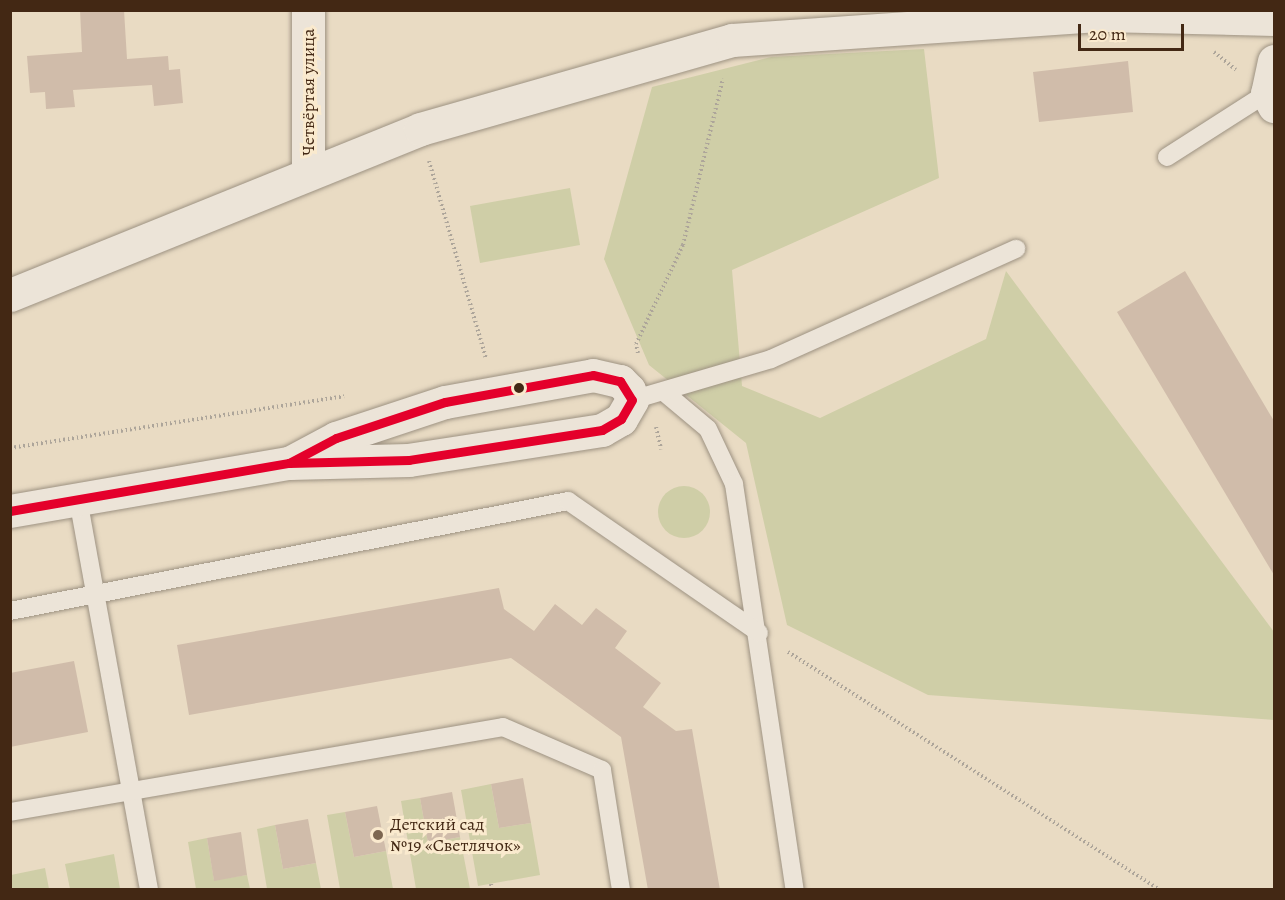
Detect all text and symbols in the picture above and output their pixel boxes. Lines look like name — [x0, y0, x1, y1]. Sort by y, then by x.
scale bar — [1081, 12, 1188, 50]
text: 20 m — [1089, 22, 1126, 46]
street label: Четвёртая улица — [297, 28, 319, 156]
unlabelled marker — [513, 382, 525, 394]
place label: Детский сад №19 «Светлячок» — [390, 814, 521, 856]
marker: Детский сад №19 «Светлячок» — [371, 828, 385, 842]

